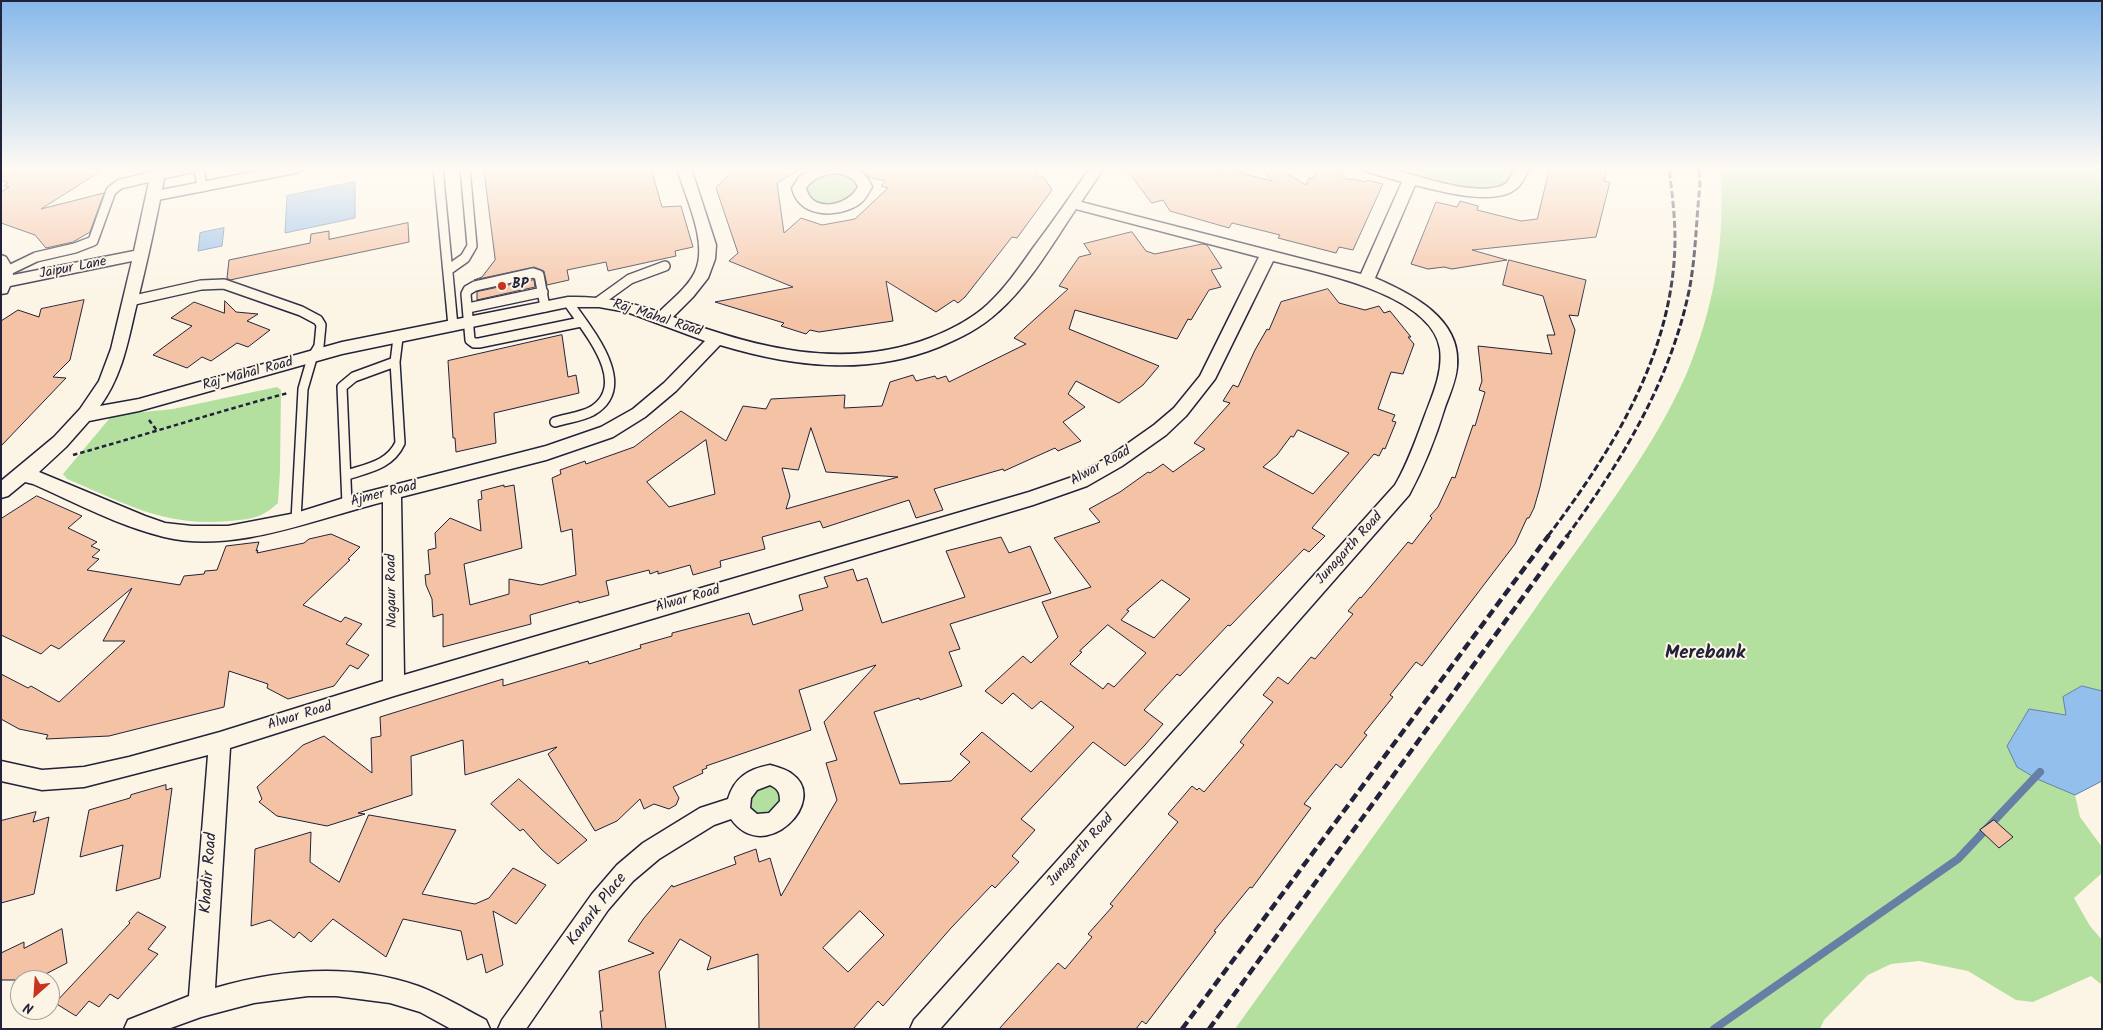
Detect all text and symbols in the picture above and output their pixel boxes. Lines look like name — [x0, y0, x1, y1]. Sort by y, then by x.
street label: Jaipur Lane — [38, 254, 108, 284]
place label: BP — [512, 278, 528, 294]
marker: BP — [496, 280, 508, 292]
street label: Raj Mahal Road — [610, 297, 704, 341]
street label: Raj Mahal Road — [201, 355, 295, 395]
street label: Alwar Road — [1068, 444, 1134, 490]
street label: Ajmer Road — [349, 479, 419, 511]
street label: Junagarth Road — [1313, 509, 1387, 589]
street label: Nagaur Road — [384, 554, 402, 628]
street label: Alwar Road — [654, 583, 722, 617]
district label: Merebank — [1665, 644, 1745, 666]
street label: Alwar Road — [266, 699, 334, 735]
street label: Junagarth Road — [1044, 811, 1118, 891]
street label: Khadir Road — [198, 832, 222, 914]
street label: Kanark Place — [564, 870, 632, 950]
north arrow — [10, 970, 60, 1020]
text: N — [20, 996, 38, 1019]

